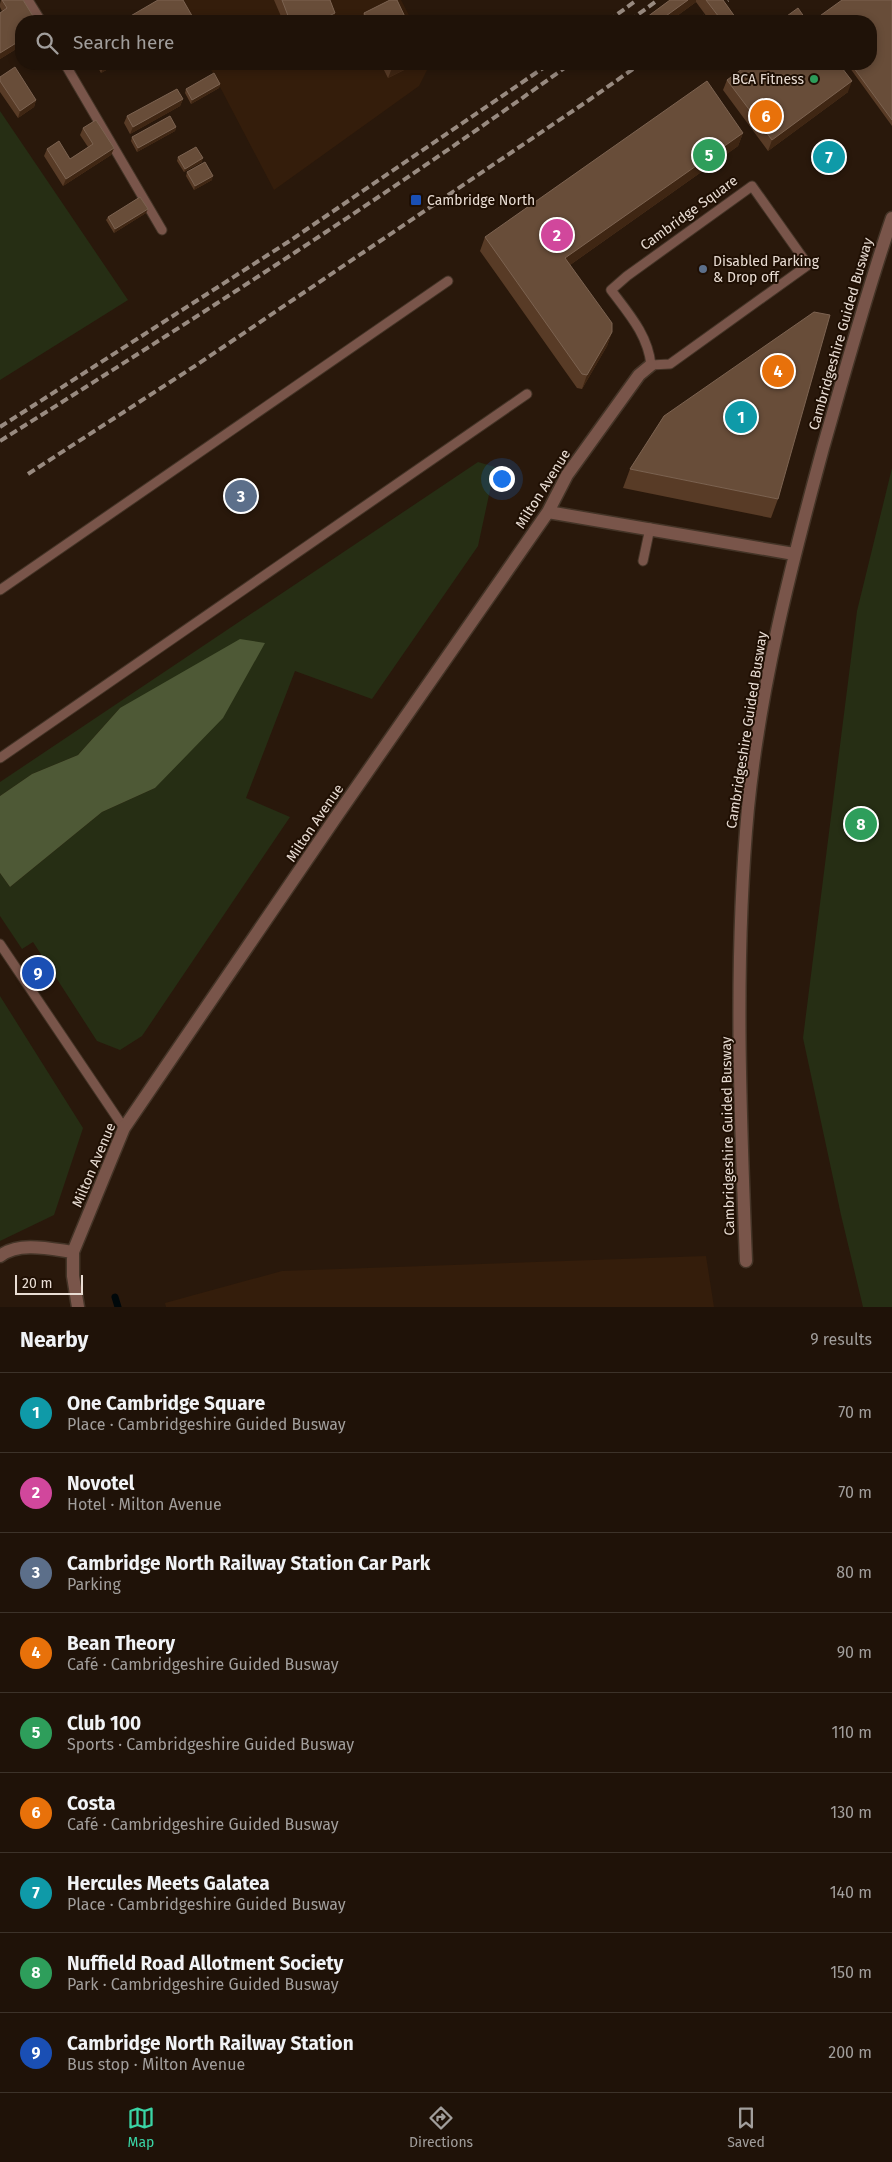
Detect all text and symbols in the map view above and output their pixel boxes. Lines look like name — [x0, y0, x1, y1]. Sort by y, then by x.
search box — [15, 15, 877, 70]
icon: search — [33, 29, 61, 57]
text: Search here — [73, 31, 174, 54]
place label: BCA Fitness — [732, 71, 804, 88]
marker: BCA Fitness — [808, 73, 820, 85]
pin: 6 — [750, 97, 782, 135]
pin: 5 — [693, 136, 725, 174]
pin: 7 — [813, 138, 845, 176]
street label: Cambridge Square — [637, 172, 741, 254]
place label: Cambridge North — [427, 192, 535, 209]
marker: Cambridge North — [409, 193, 423, 207]
pin: 2 — [541, 216, 573, 254]
street label: Cambridgeshire Guided Busway — [805, 236, 877, 432]
place label: Disabled Parking & Drop off — [713, 253, 820, 286]
marker: Disabled Parking & Drop off — [697, 263, 709, 275]
pin: 4 — [762, 352, 794, 390]
pin: 1 — [725, 398, 757, 436]
street label: Milton Avenue — [512, 446, 574, 532]
your location — [489, 466, 515, 492]
pin: 3 — [225, 477, 257, 515]
street label: Cambridgeshire Guided Busway — [723, 630, 771, 830]
street label: Milton Avenue — [283, 781, 347, 865]
pin: 8 — [845, 805, 877, 843]
pin: 9 — [22, 954, 54, 992]
street label: Cambridgeshire Guided Busway — [718, 1036, 738, 1236]
street label: Milton Avenue — [69, 1120, 119, 1210]
scale bar — [15, 1272, 82, 1295]
text: 20 m — [22, 1275, 52, 1292]
text: Nearby — [20, 1327, 88, 1353]
text: 9 results — [810, 1330, 872, 1349]
text: One Cambridge Square — [67, 1392, 265, 1415]
text: 1 — [32, 1403, 40, 1422]
text: 70 m — [838, 1403, 872, 1422]
text: Place · Cambridgeshire Guided Busway — [67, 1415, 346, 1434]
text: Novotel — [67, 1472, 134, 1495]
text: 2 — [32, 1483, 40, 1502]
text: 70 m — [838, 1483, 872, 1502]
text: Hotel · Milton Avenue — [67, 1495, 222, 1514]
text: Cambridge North Railway Station Car Park — [67, 1552, 430, 1575]
text: 3 — [32, 1563, 40, 1582]
text: 80 m — [836, 1563, 872, 1582]
text: Parking — [67, 1575, 121, 1594]
text: Bean Theory — [67, 1632, 175, 1655]
text: 4 — [31, 1643, 41, 1662]
text: 90 m — [837, 1643, 872, 1662]
text: Café · Cambridgeshire Guided Busway — [67, 1655, 339, 1674]
text: Club 100 — [67, 1712, 141, 1735]
text: 5 — [32, 1723, 40, 1742]
text: 110 m — [831, 1723, 872, 1742]
text: Sports · Cambridgeshire Guided Busway — [67, 1735, 354, 1754]
text: Costa — [67, 1792, 115, 1815]
text: 6 — [31, 1803, 41, 1822]
text: 130 m — [830, 1803, 872, 1822]
text: Café · Cambridgeshire Guided Busway — [67, 1815, 339, 1834]
text: Hercules Meets Galatea — [67, 1872, 270, 1895]
text: 7 — [32, 1883, 40, 1902]
text: 140 m — [830, 1883, 872, 1902]
text: Place · Cambridgeshire Guided Busway — [67, 1895, 346, 1914]
text: Nuffield Road Allotment Society — [67, 1952, 343, 1975]
text: 8 — [31, 1963, 41, 1982]
text: 150 m — [830, 1963, 872, 1982]
text: Park · Cambridgeshire Guided Busway — [67, 1975, 339, 1994]
text: Cambridge North Railway Station — [67, 2032, 354, 2055]
text: 9 — [32, 2043, 40, 2062]
text: 200 m — [828, 2043, 872, 2062]
text: Bus stop · Milton Avenue — [67, 2055, 245, 2074]
tab: Map — [127, 2104, 155, 2151]
tab: Directions — [409, 2104, 473, 2151]
tab: Saved — [727, 2104, 765, 2151]

